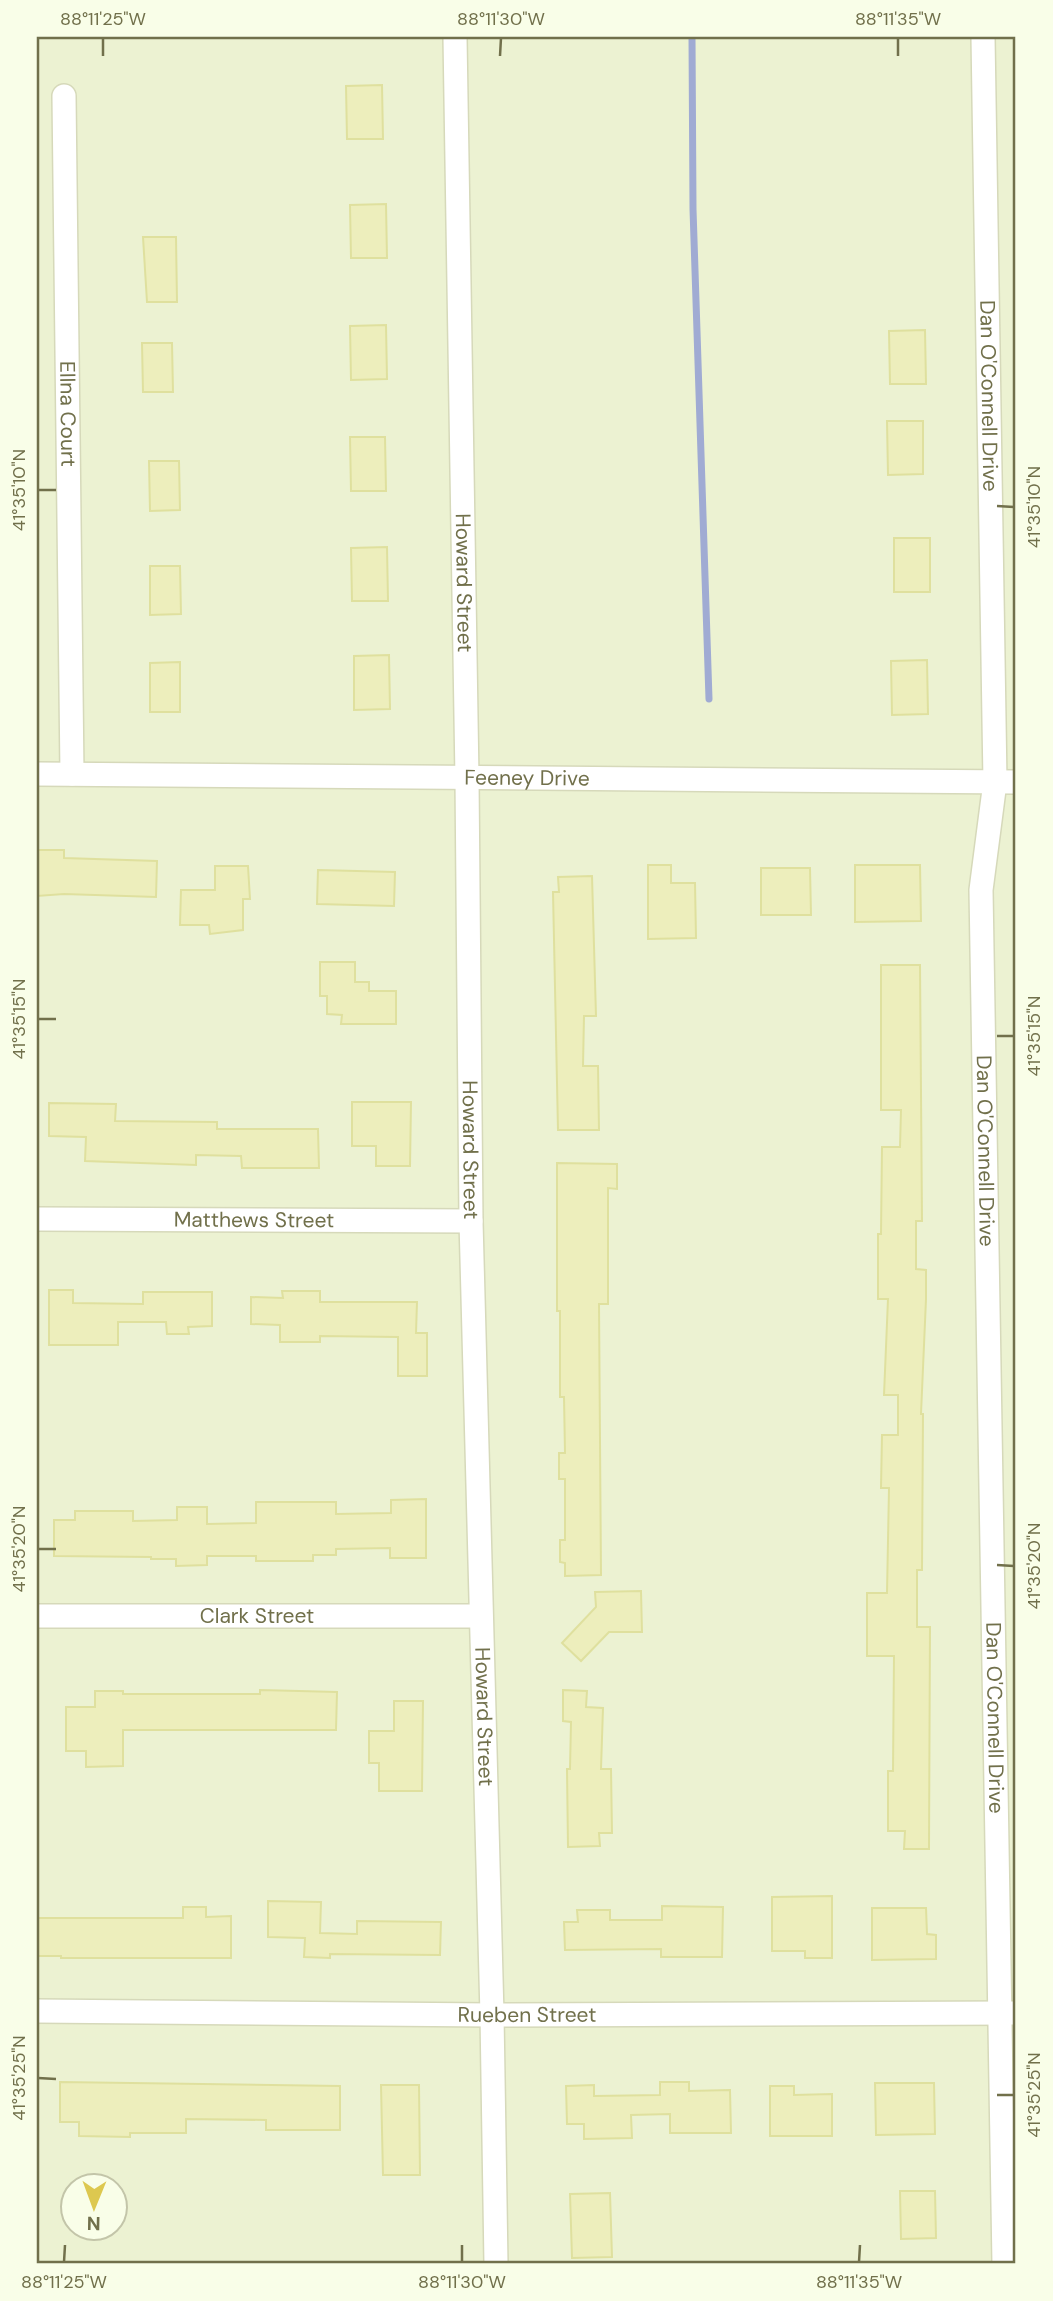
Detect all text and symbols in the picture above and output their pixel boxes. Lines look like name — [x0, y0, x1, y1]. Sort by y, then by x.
text: 88°11'25"W — [60, 7, 146, 31]
text: 88°11'30"W — [457, 7, 545, 31]
text: 88°11'35"W — [855, 7, 941, 31]
street label: Dan O'Connell Drive — [973, 300, 1004, 492]
street label: Ellna Court — [53, 361, 82, 467]
text: 41°35'10"N — [7, 449, 31, 531]
text: 41°35'10"N — [1022, 466, 1046, 548]
street label: Howard Street — [449, 513, 479, 653]
street label: Feeney Drive — [464, 763, 590, 793]
text: 41°35'15"N — [7, 979, 31, 1059]
text: 41°35'15"N — [1022, 996, 1046, 1076]
street label: Dan O'Connell Drive — [970, 1055, 1001, 1247]
street label: Howard Street — [456, 1080, 485, 1220]
street label: Matthews Street — [174, 1206, 334, 1234]
text: 41°35'20"N — [7, 1505, 31, 1593]
text: 41°35'20"N — [1022, 1522, 1046, 1610]
street label: Clark Street — [200, 1602, 314, 1630]
street label: Dan O'Connell Drive — [979, 1622, 1010, 1814]
street label: Howard Street — [468, 1647, 500, 1787]
street label: Rueben Street — [457, 2001, 596, 2029]
text: 41°35'25"N — [7, 2035, 31, 2121]
text: 41°35'25"N — [1022, 2052, 1046, 2138]
north arrow — [60, 2172, 130, 2242]
text: N — [87, 2211, 101, 2236]
text: 88°11'25"W — [21, 2270, 107, 2294]
text: 88°11'30"W — [418, 2270, 506, 2294]
text: 88°11'35"W — [816, 2270, 902, 2294]

